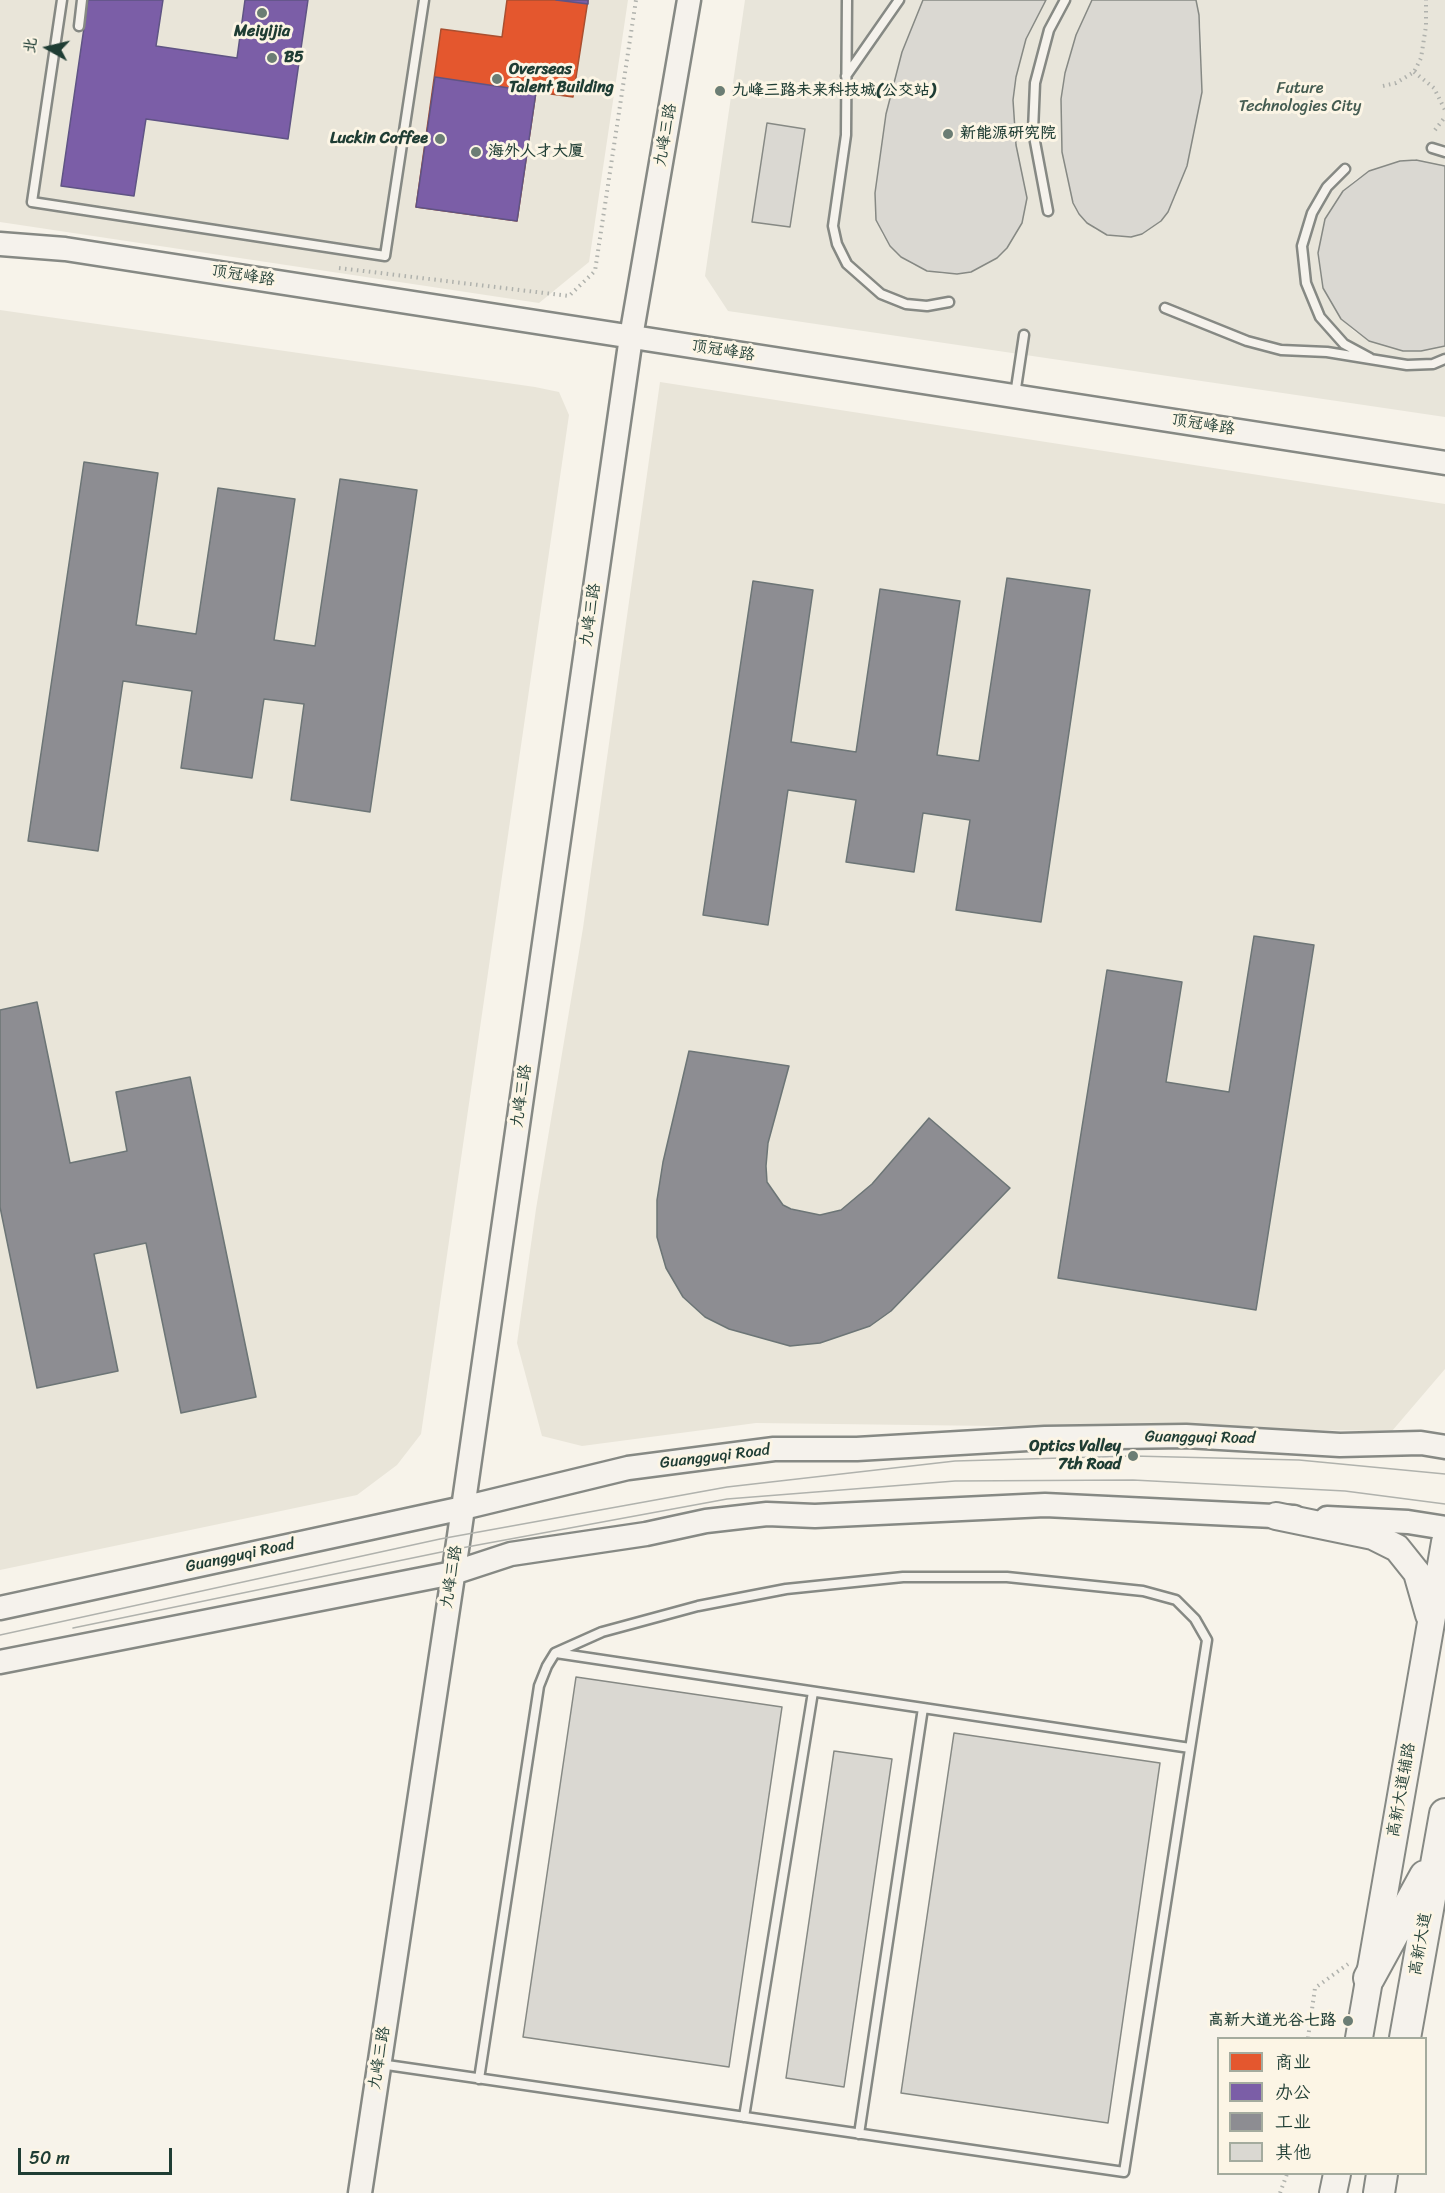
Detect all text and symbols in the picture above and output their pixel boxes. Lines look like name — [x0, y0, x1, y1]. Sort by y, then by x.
marker: Meiyijia — [255, 6, 269, 20]
north arrow — [18, 18, 78, 78]
place label: Meiyijia — [234, 22, 290, 42]
text: 北 — [14, 35, 45, 55]
place label: B5 — [284, 48, 304, 68]
marker: B5 — [265, 51, 279, 65]
place label: Overseas Talent Building — [509, 60, 614, 98]
marker: Overseas Talent Building — [490, 72, 504, 86]
park label: Future Technologies City — [1239, 79, 1361, 117]
place label: 九峰三路未来科技城(公交站) — [732, 81, 935, 101]
marker: 九峰三路未来科技城(公交站) — [713, 84, 727, 98]
street label: 九峰三路 — [651, 102, 681, 168]
place label: 新能源研究院 — [960, 124, 1056, 144]
marker: 新能源研究院 — [941, 127, 955, 141]
place label: Luckin Coffee — [330, 129, 428, 149]
marker: Luckin Coffee — [433, 132, 447, 146]
place label: 海外人才大厦 — [488, 142, 584, 162]
marker: 海外人才大厦 — [469, 145, 483, 159]
street label: 顶冠峰路 — [210, 262, 276, 290]
street label: 顶冠峰路 — [690, 337, 756, 365]
street label: 顶冠峰路 — [1170, 411, 1236, 439]
street label: 九峰三路 — [577, 582, 605, 648]
street label: 九峰三路 — [508, 1063, 536, 1129]
street label: Guangguqi Road — [1145, 1427, 1255, 1449]
place label: Optics Valley 7th Road — [1029, 1437, 1121, 1475]
street label: Guangguqi Road — [659, 1441, 771, 1473]
marker: Optics Valley 7th Road — [1126, 1449, 1140, 1463]
street label: Guangguqi Road — [184, 1535, 296, 1577]
street label: 九峰三路 — [438, 1544, 466, 1610]
street label: 高新大道辅路 — [1384, 1741, 1420, 1839]
street label: 高新大道 — [1406, 1911, 1436, 1977]
place label: 高新大道光谷七路 — [1208, 2011, 1336, 2031]
marker: 高新大道光谷七路 — [1341, 2014, 1355, 2028]
street label: 九峰三路 — [366, 2025, 394, 2091]
legend — [1217, 2037, 1427, 2175]
text: 商业 — [1275, 2046, 1311, 2078]
text: 办公 — [1275, 2076, 1311, 2108]
text: 工业 — [1275, 2106, 1311, 2138]
scale bar — [21, 2136, 176, 2174]
text: 其他 — [1275, 2136, 1311, 2168]
text: 50 m — [29, 2142, 70, 2174]

